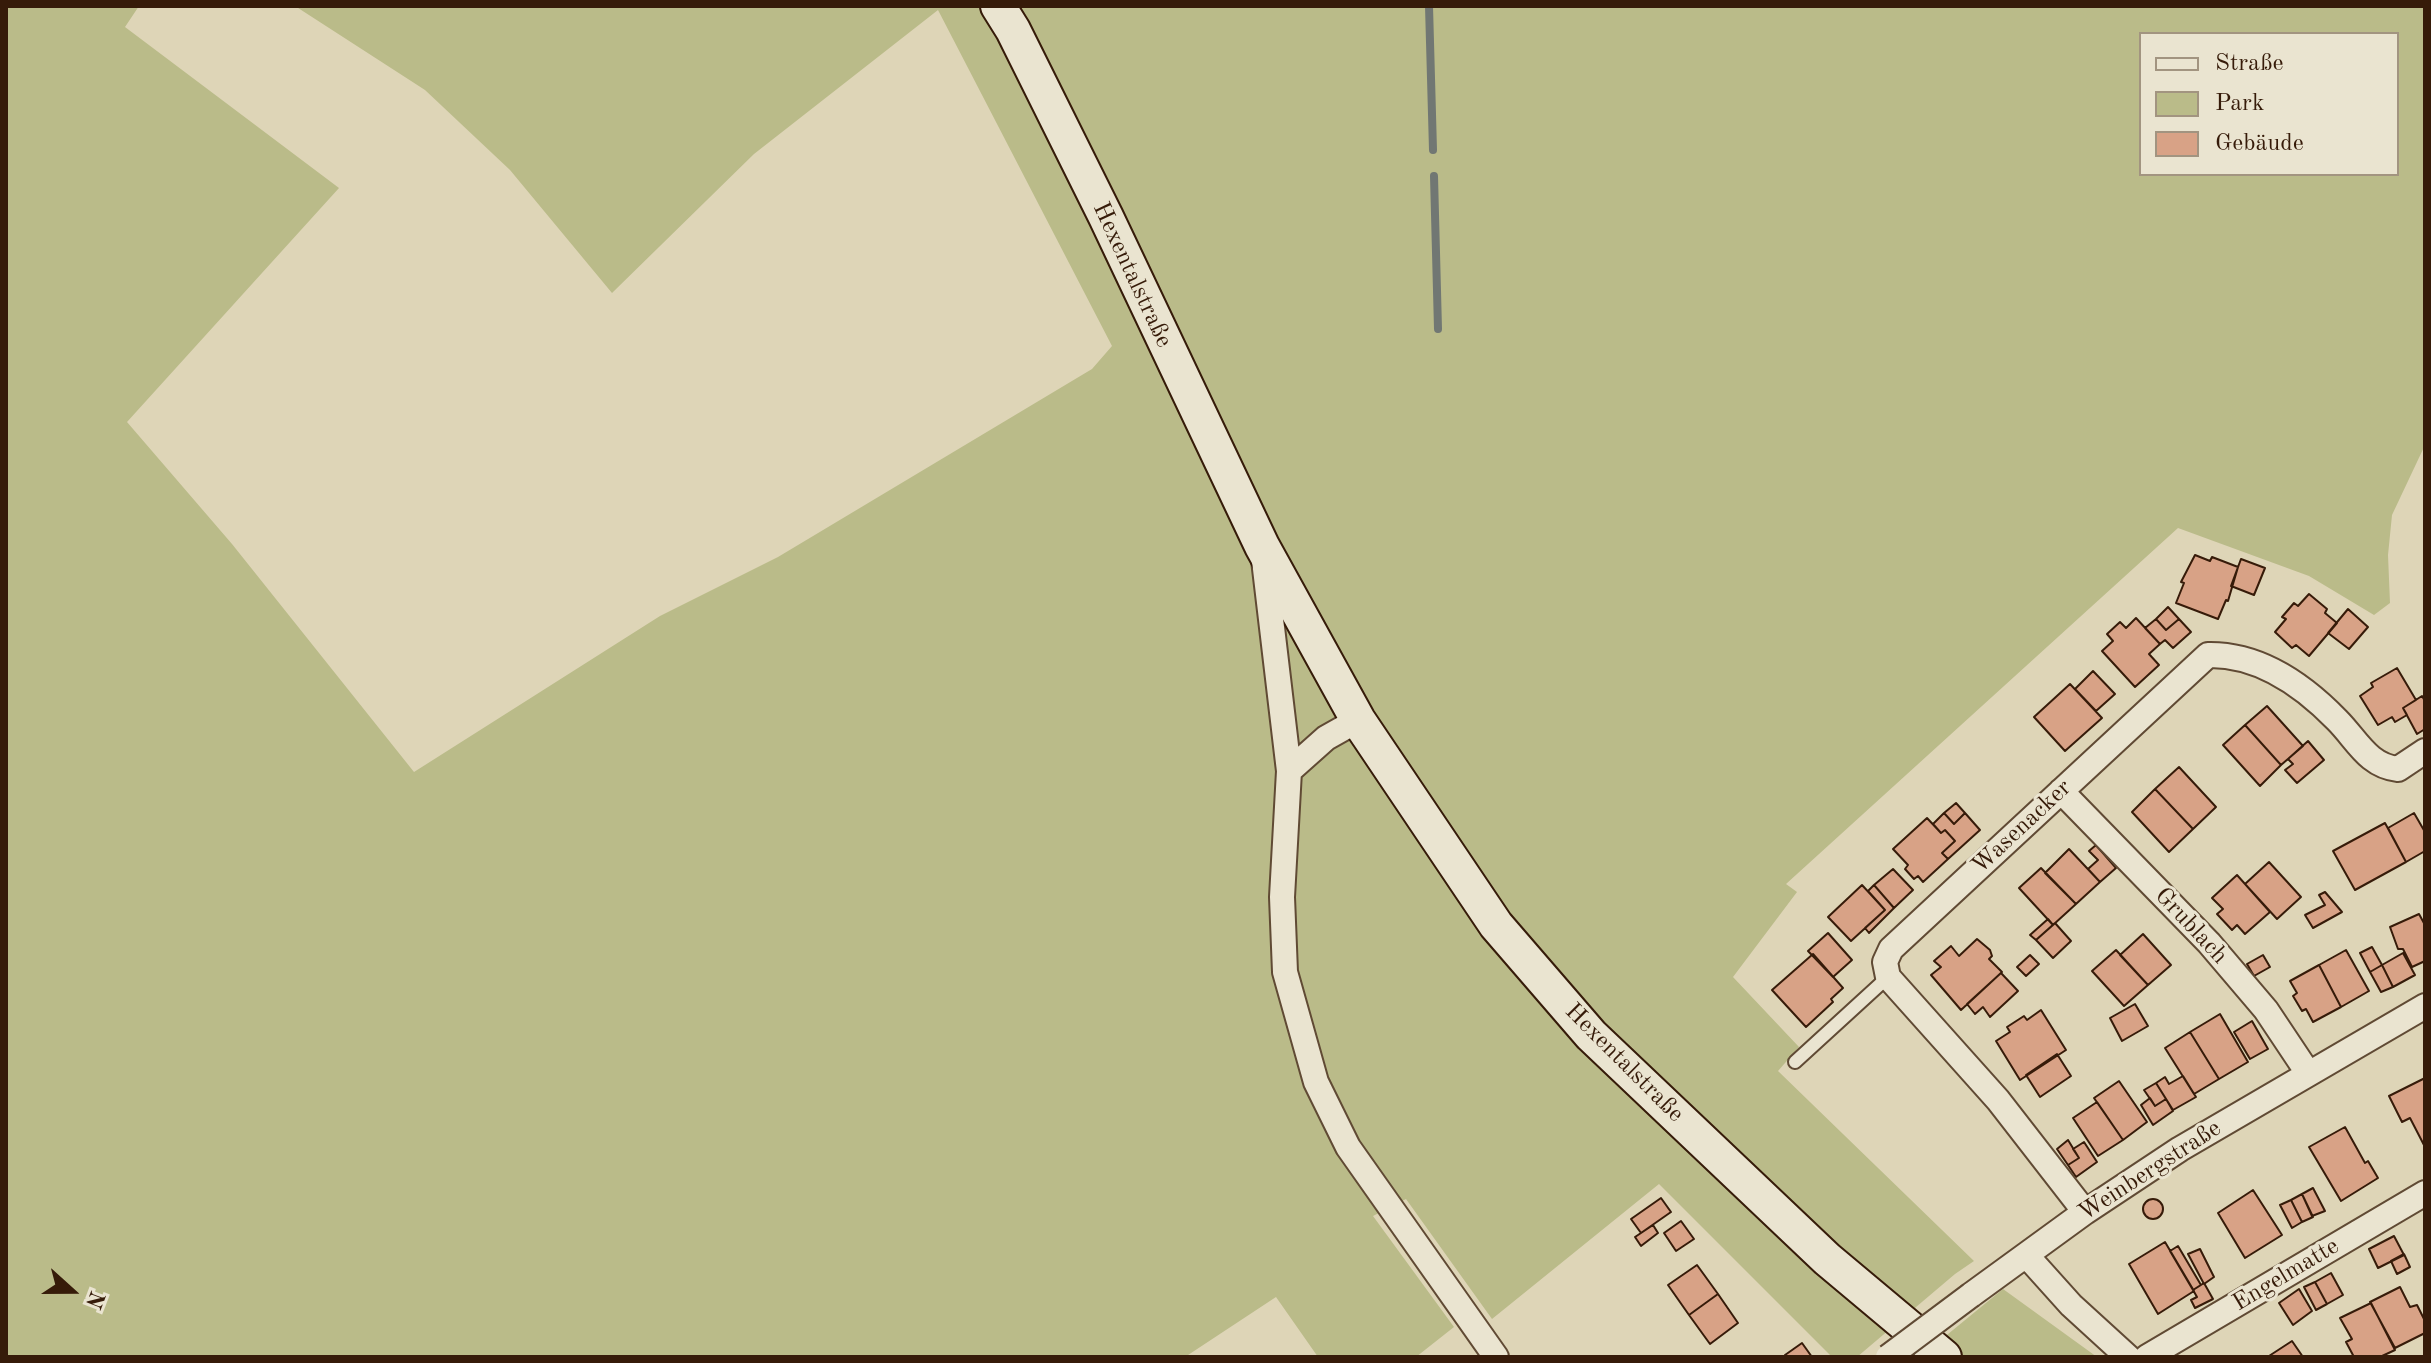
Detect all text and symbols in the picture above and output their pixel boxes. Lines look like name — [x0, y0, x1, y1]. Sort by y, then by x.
legend — [2139, 32, 2399, 176]
text: Straße — [2215, 52, 2284, 76]
text: Park — [2215, 92, 2264, 116]
text: Gebäude — [2215, 132, 2304, 156]
street label: Hexentalstraße — [1086, 198, 1178, 352]
street label: Wasenacker — [1966, 774, 2078, 880]
street label: Grublach — [2148, 882, 2234, 970]
street label: Hexentalstraße — [1558, 997, 1690, 1129]
street label: Weinbergstraße — [2073, 1114, 2227, 1228]
street label: Engelmatte — [2228, 1232, 2344, 1318]
north arrow — [32, 1251, 112, 1331]
text: N — [81, 1288, 108, 1311]

